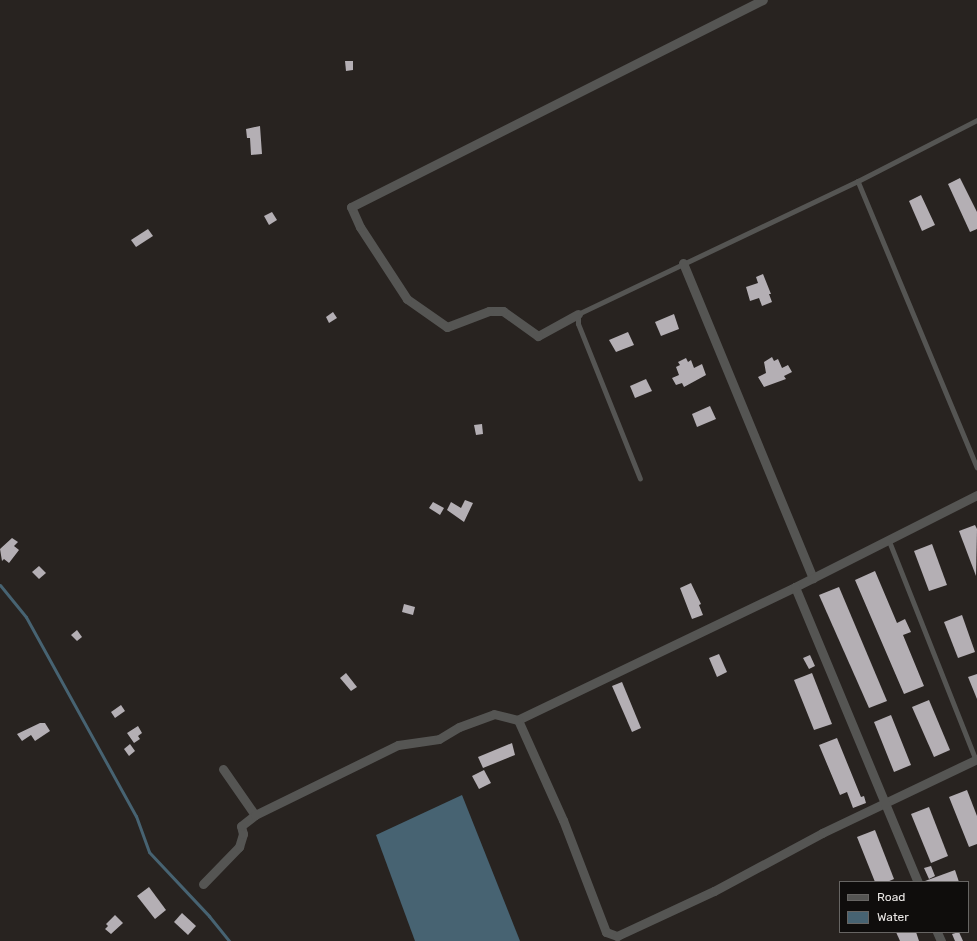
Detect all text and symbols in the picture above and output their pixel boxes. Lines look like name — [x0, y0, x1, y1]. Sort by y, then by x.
legend — [839, 881, 969, 933]
text: Road — [877, 890, 905, 904]
text: Water — [877, 910, 909, 924]

